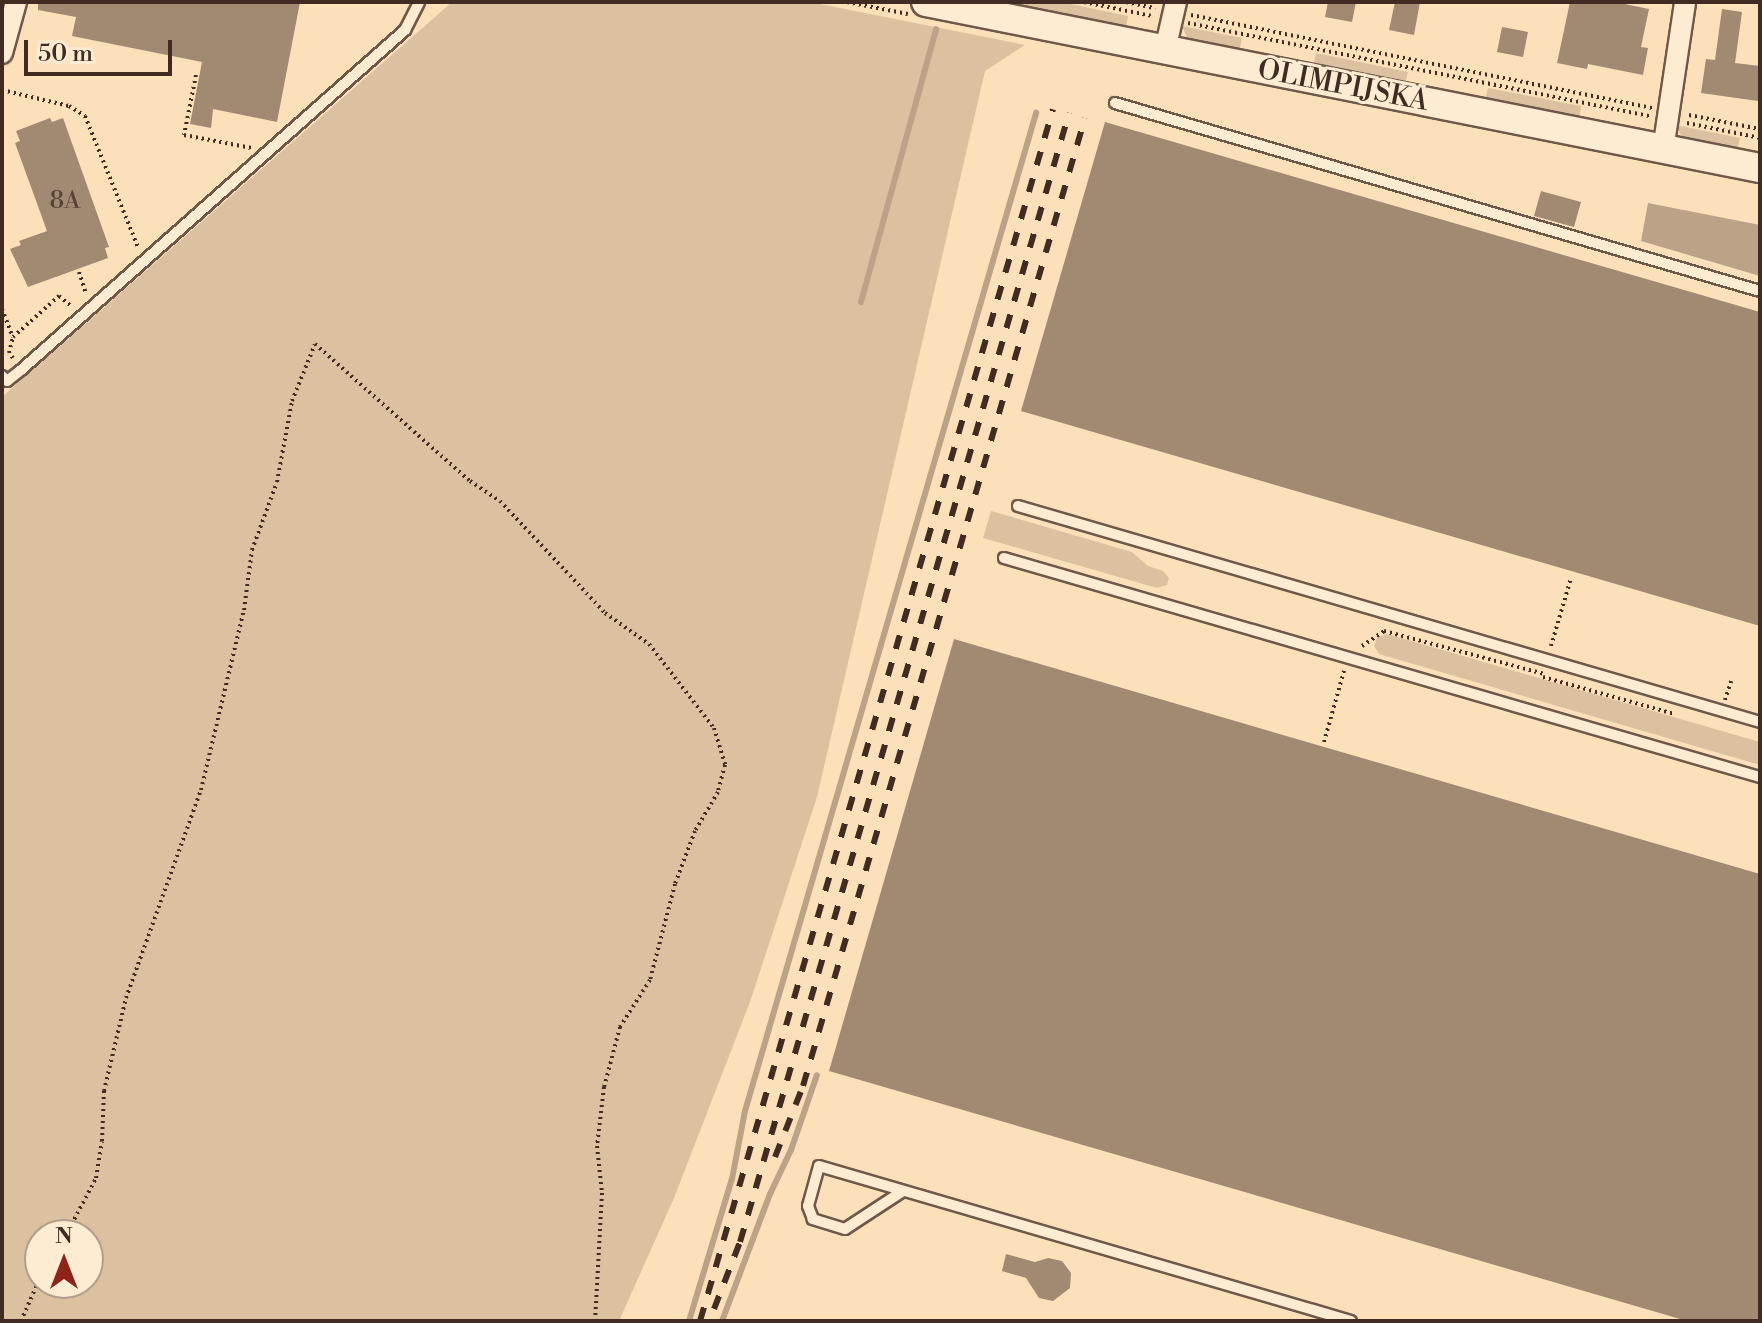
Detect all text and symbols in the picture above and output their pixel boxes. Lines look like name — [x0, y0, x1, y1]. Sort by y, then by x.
scale bar — [28, 24, 176, 74]
text: 50 m — [38, 39, 93, 69]
street label: OLIMPIJSKA — [1255, 53, 1431, 119]
house number: 8A — [49, 188, 81, 216]
north arrow — [24, 1219, 104, 1299]
text: N — [55, 1223, 73, 1250]

